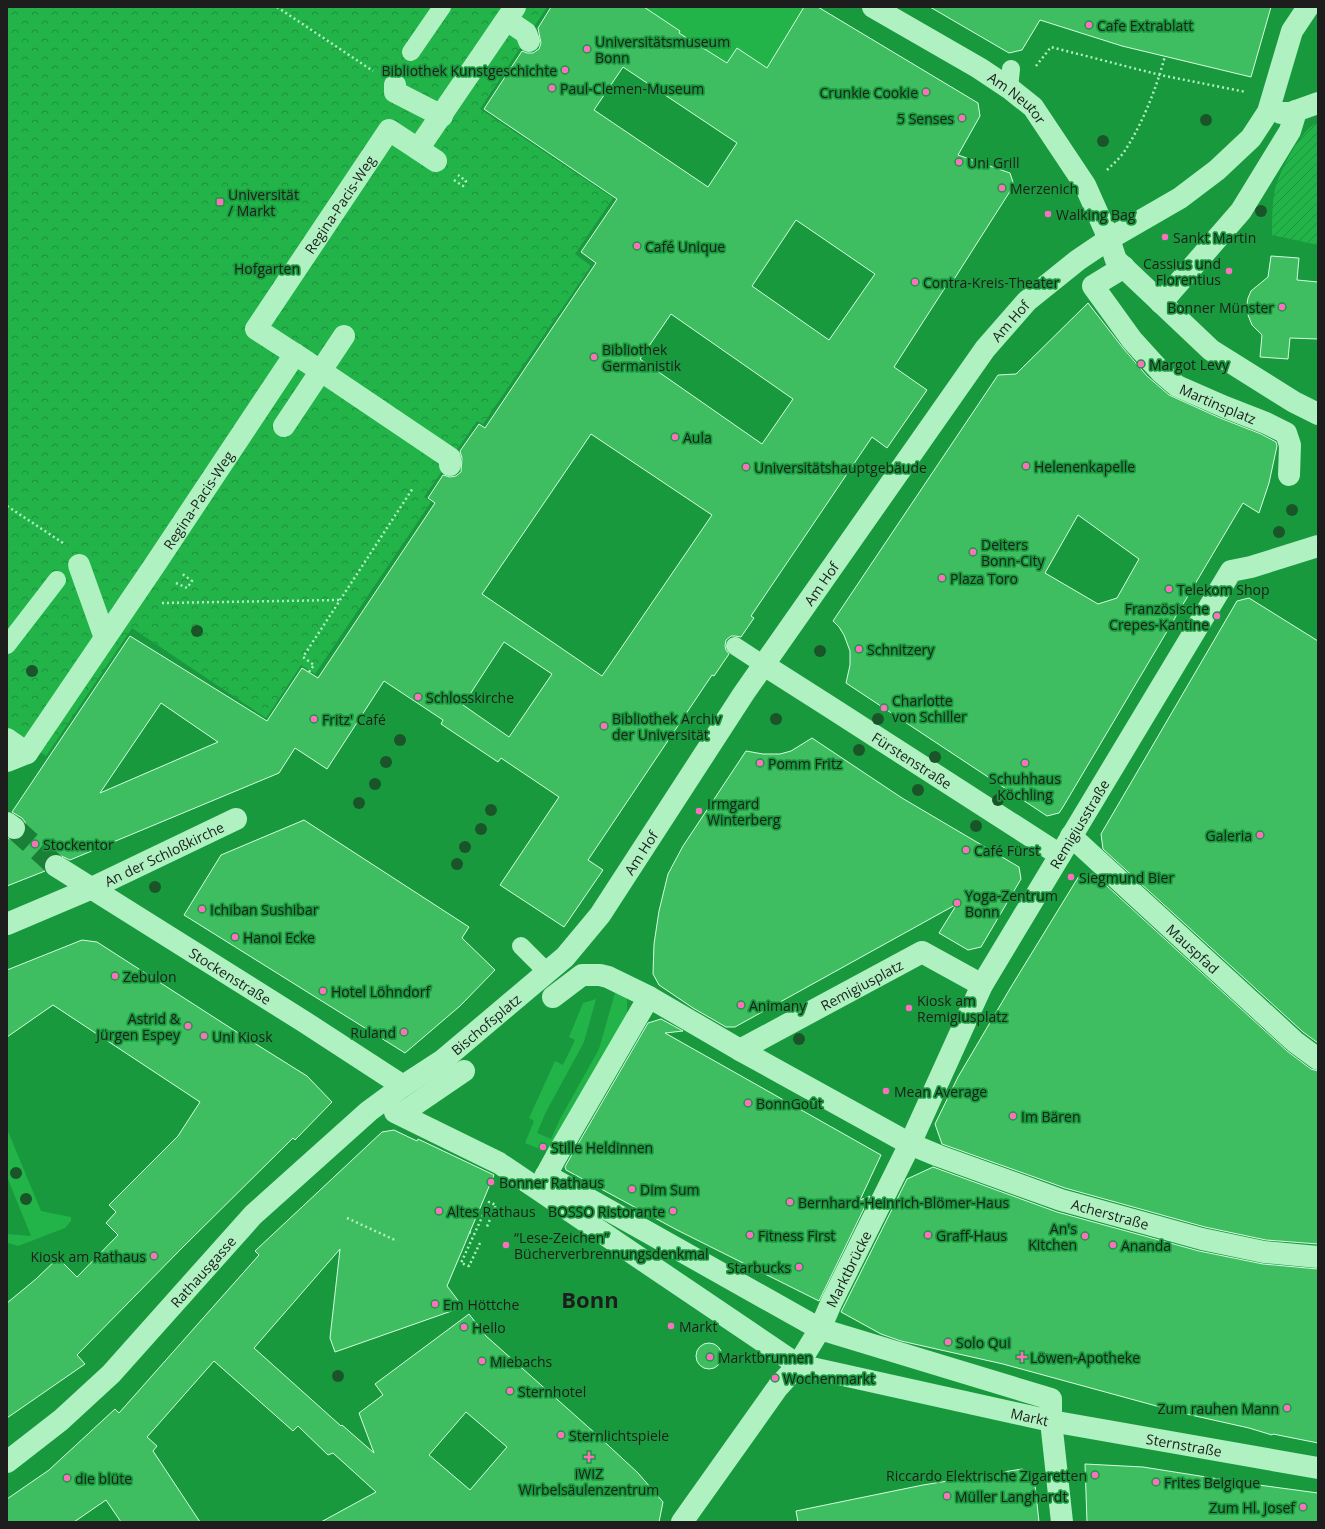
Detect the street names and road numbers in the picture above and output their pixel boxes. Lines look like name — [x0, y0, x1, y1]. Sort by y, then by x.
street label: Am Neutor — [984, 67, 1051, 127]
street label: Regina-Pacis-Weg — [300, 151, 379, 257]
street label: Am Hof — [987, 295, 1034, 345]
street label: Martinsplatz — [1177, 379, 1259, 428]
street label: Regina-Pacis-Weg — [158, 447, 238, 553]
street label: Am Hof — [799, 557, 843, 609]
street label: Fürstenstraße — [869, 727, 956, 793]
street label: Remigiusstraße — [1045, 775, 1113, 872]
street label: An der Schloßkirche — [101, 817, 227, 890]
street label: Am Hof — [619, 826, 662, 878]
street label: Mauspfad — [1163, 919, 1224, 977]
street label: Stockenstraße — [186, 943, 275, 1008]
street label: Remigiusplatz — [817, 954, 906, 1014]
street label: Bischofsplatz — [447, 989, 525, 1059]
street label: Acherstraße — [1069, 1194, 1151, 1233]
street label: Marktbrücke — [821, 1227, 875, 1310]
street label: Rathausgasse — [166, 1231, 240, 1311]
street label: Markt — [1009, 1403, 1051, 1430]
street label: Sternstraße — [1145, 1428, 1224, 1460]

